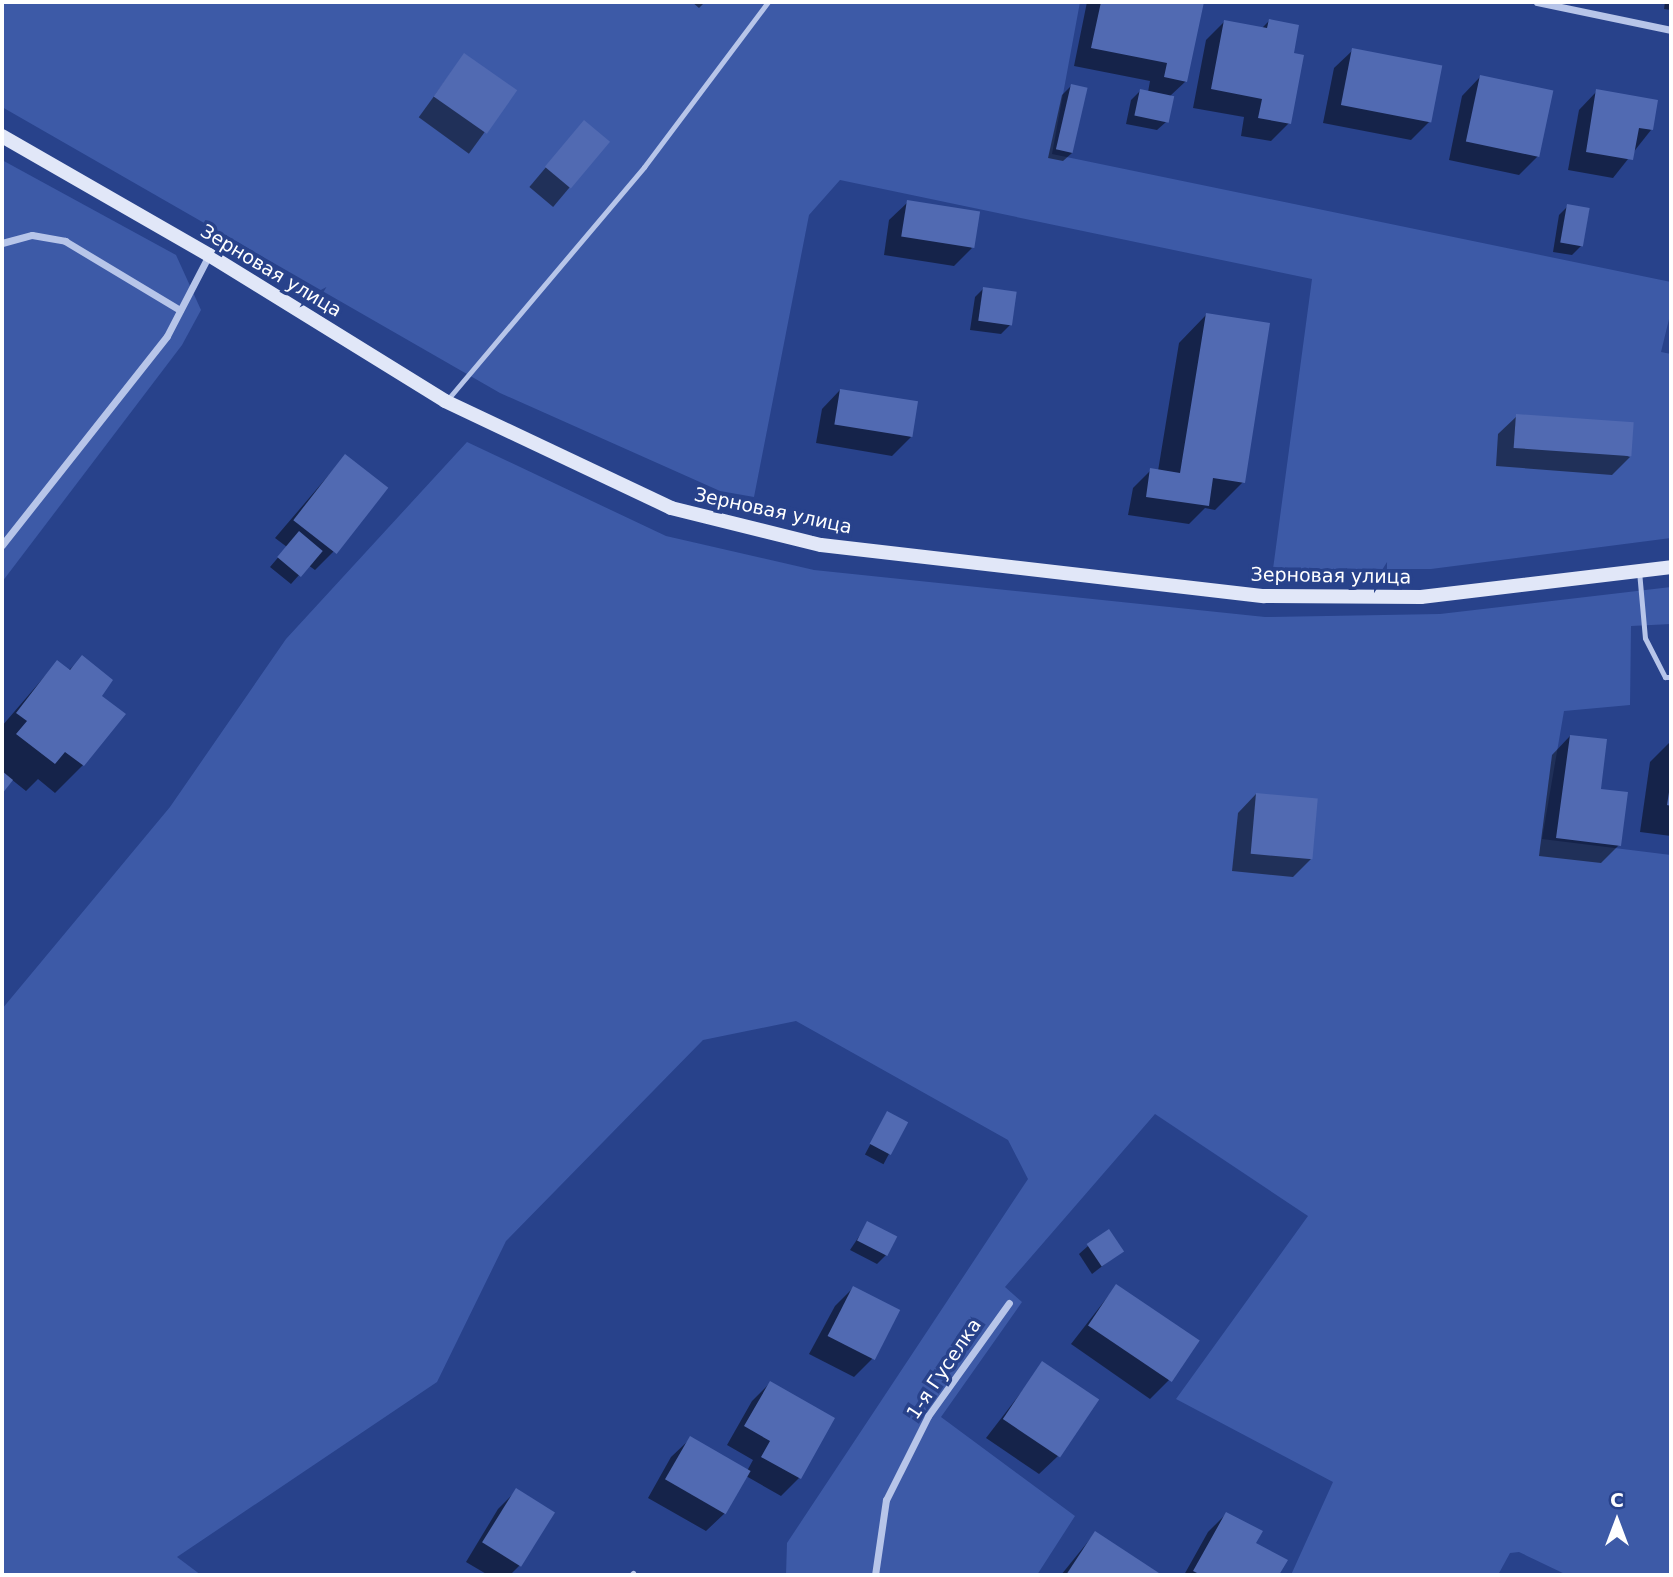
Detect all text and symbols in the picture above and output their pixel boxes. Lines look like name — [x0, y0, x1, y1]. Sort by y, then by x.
street label: Зерновая улица — [196, 220, 346, 322]
street label: Зерновая улица — [692, 483, 854, 539]
street label: Зерновая улица — [1251, 563, 1411, 589]
street label: 1-я Гуселка — [902, 1314, 986, 1424]
north arrow — [1582, 1486, 1652, 1556]
text: С — [1610, 1489, 1624, 1511]

